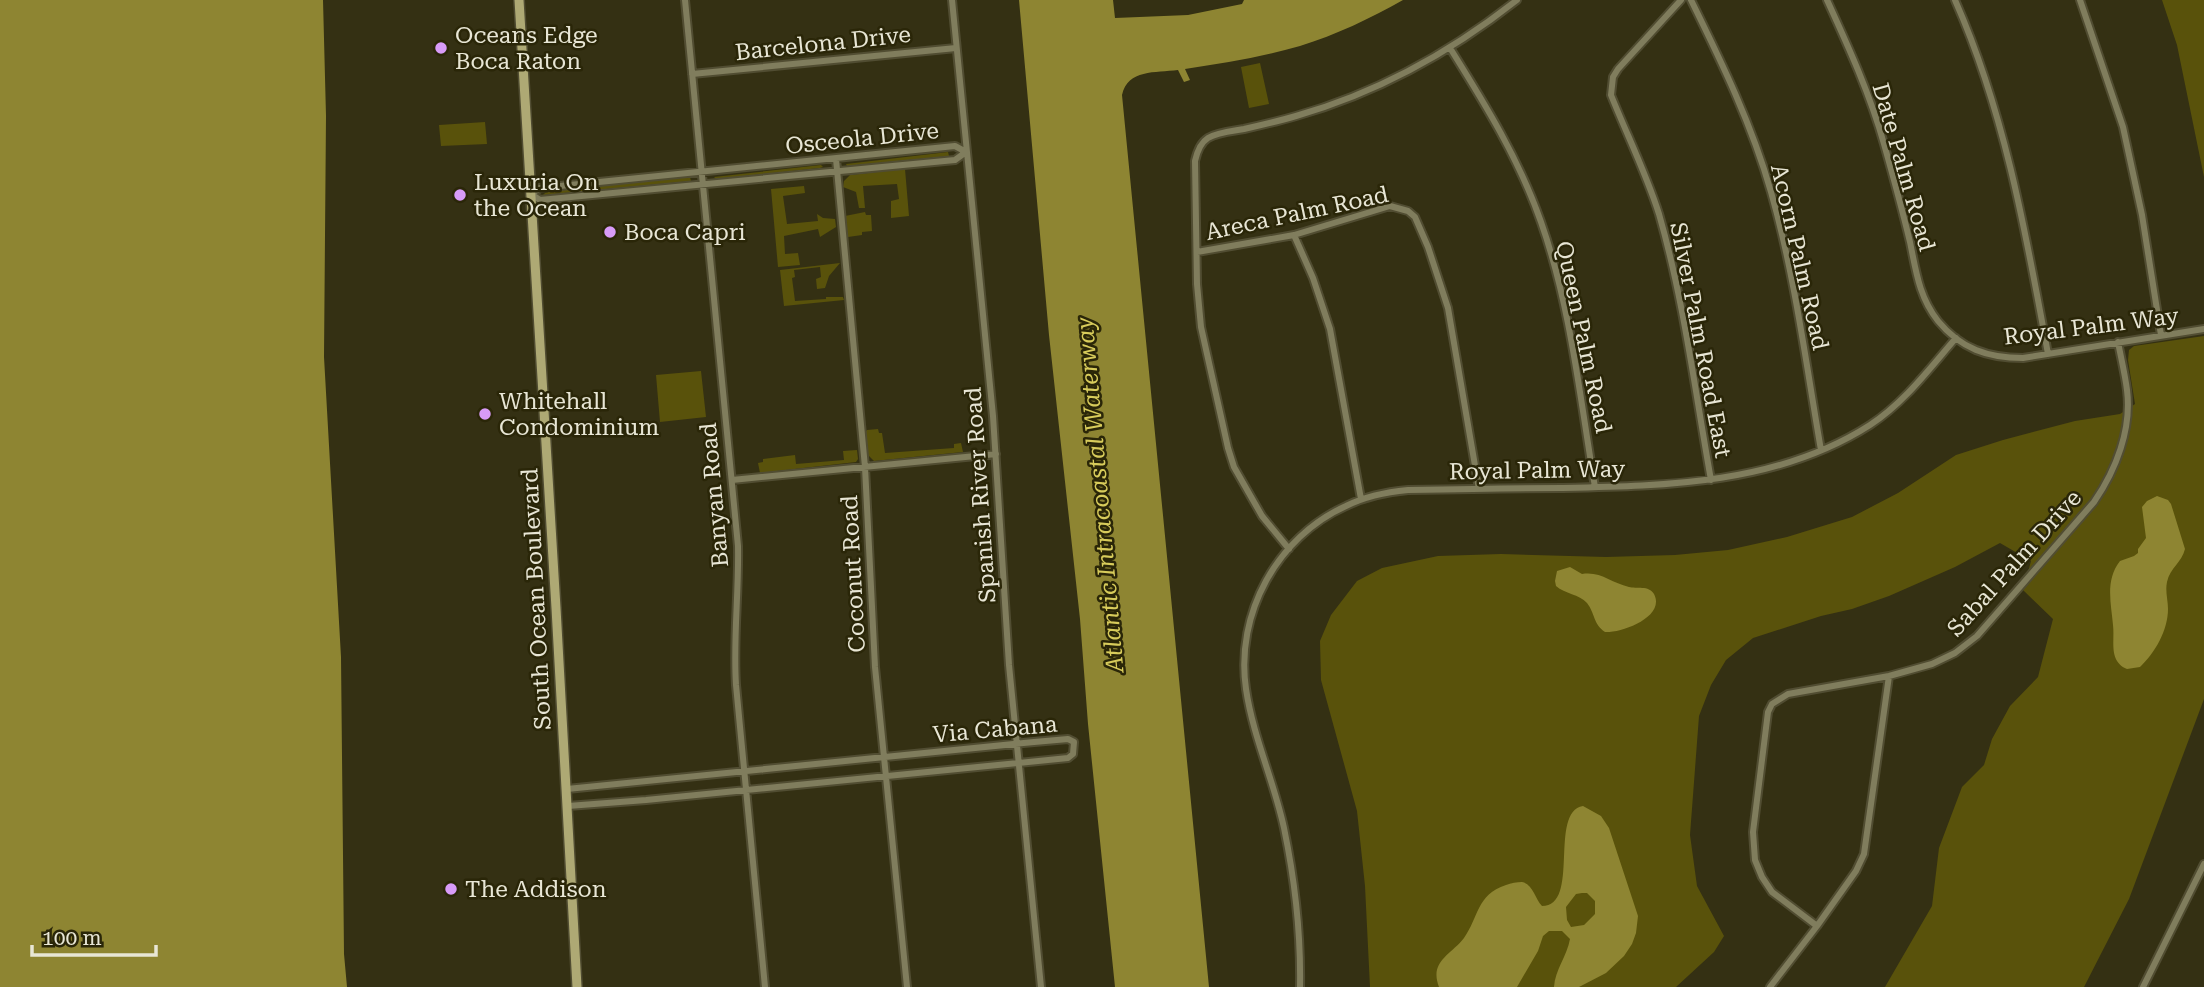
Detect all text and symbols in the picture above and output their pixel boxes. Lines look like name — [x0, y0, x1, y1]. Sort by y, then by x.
street label: Barcelona Drive — [734, 21, 912, 66]
place label: Oceans Edge Boca Raton — [455, 22, 598, 75]
marker: Oceans Edge Boca Raton — [433, 40, 449, 56]
street label: Date Palm Road — [1867, 80, 1941, 255]
street label: Osceola Drive — [784, 117, 940, 160]
street label: Acorn Palm Road — [1765, 161, 1834, 353]
place label: Luxuria On the Ocean — [474, 169, 599, 222]
street label: Areca Palm Road — [1203, 181, 1391, 246]
marker: Luxuria On the Ocean — [452, 187, 468, 203]
place label: Boca Capri — [624, 219, 746, 246]
street label: Silver Palm Road East — [1664, 220, 1737, 460]
marker: Boca Capri — [602, 224, 618, 240]
street label: Queen Palm Road — [1550, 239, 1617, 436]
street label: Royal Palm Way — [2002, 302, 2181, 351]
water label: Atlantic Intracoastal Waterway — [1070, 316, 1130, 676]
street label: Spanish River Road — [959, 386, 1002, 604]
place label: Whitehall Condominium — [499, 388, 659, 441]
marker: Whitehall Condominium — [477, 406, 493, 422]
street label: Banyan Road — [695, 421, 734, 568]
street label: Royal Palm Way — [1449, 455, 1626, 486]
street label: South Ocean Boulevard — [516, 467, 557, 731]
street label: Sabal Palm Drive — [1942, 485, 2087, 642]
street label: Coconut Road — [836, 494, 871, 653]
street label: Via Cabana — [932, 711, 1059, 748]
place label: The Addison — [465, 876, 607, 903]
marker: The Addison — [443, 881, 459, 897]
scale bar — [32, 914, 156, 958]
text: 100 m — [42, 926, 102, 950]

